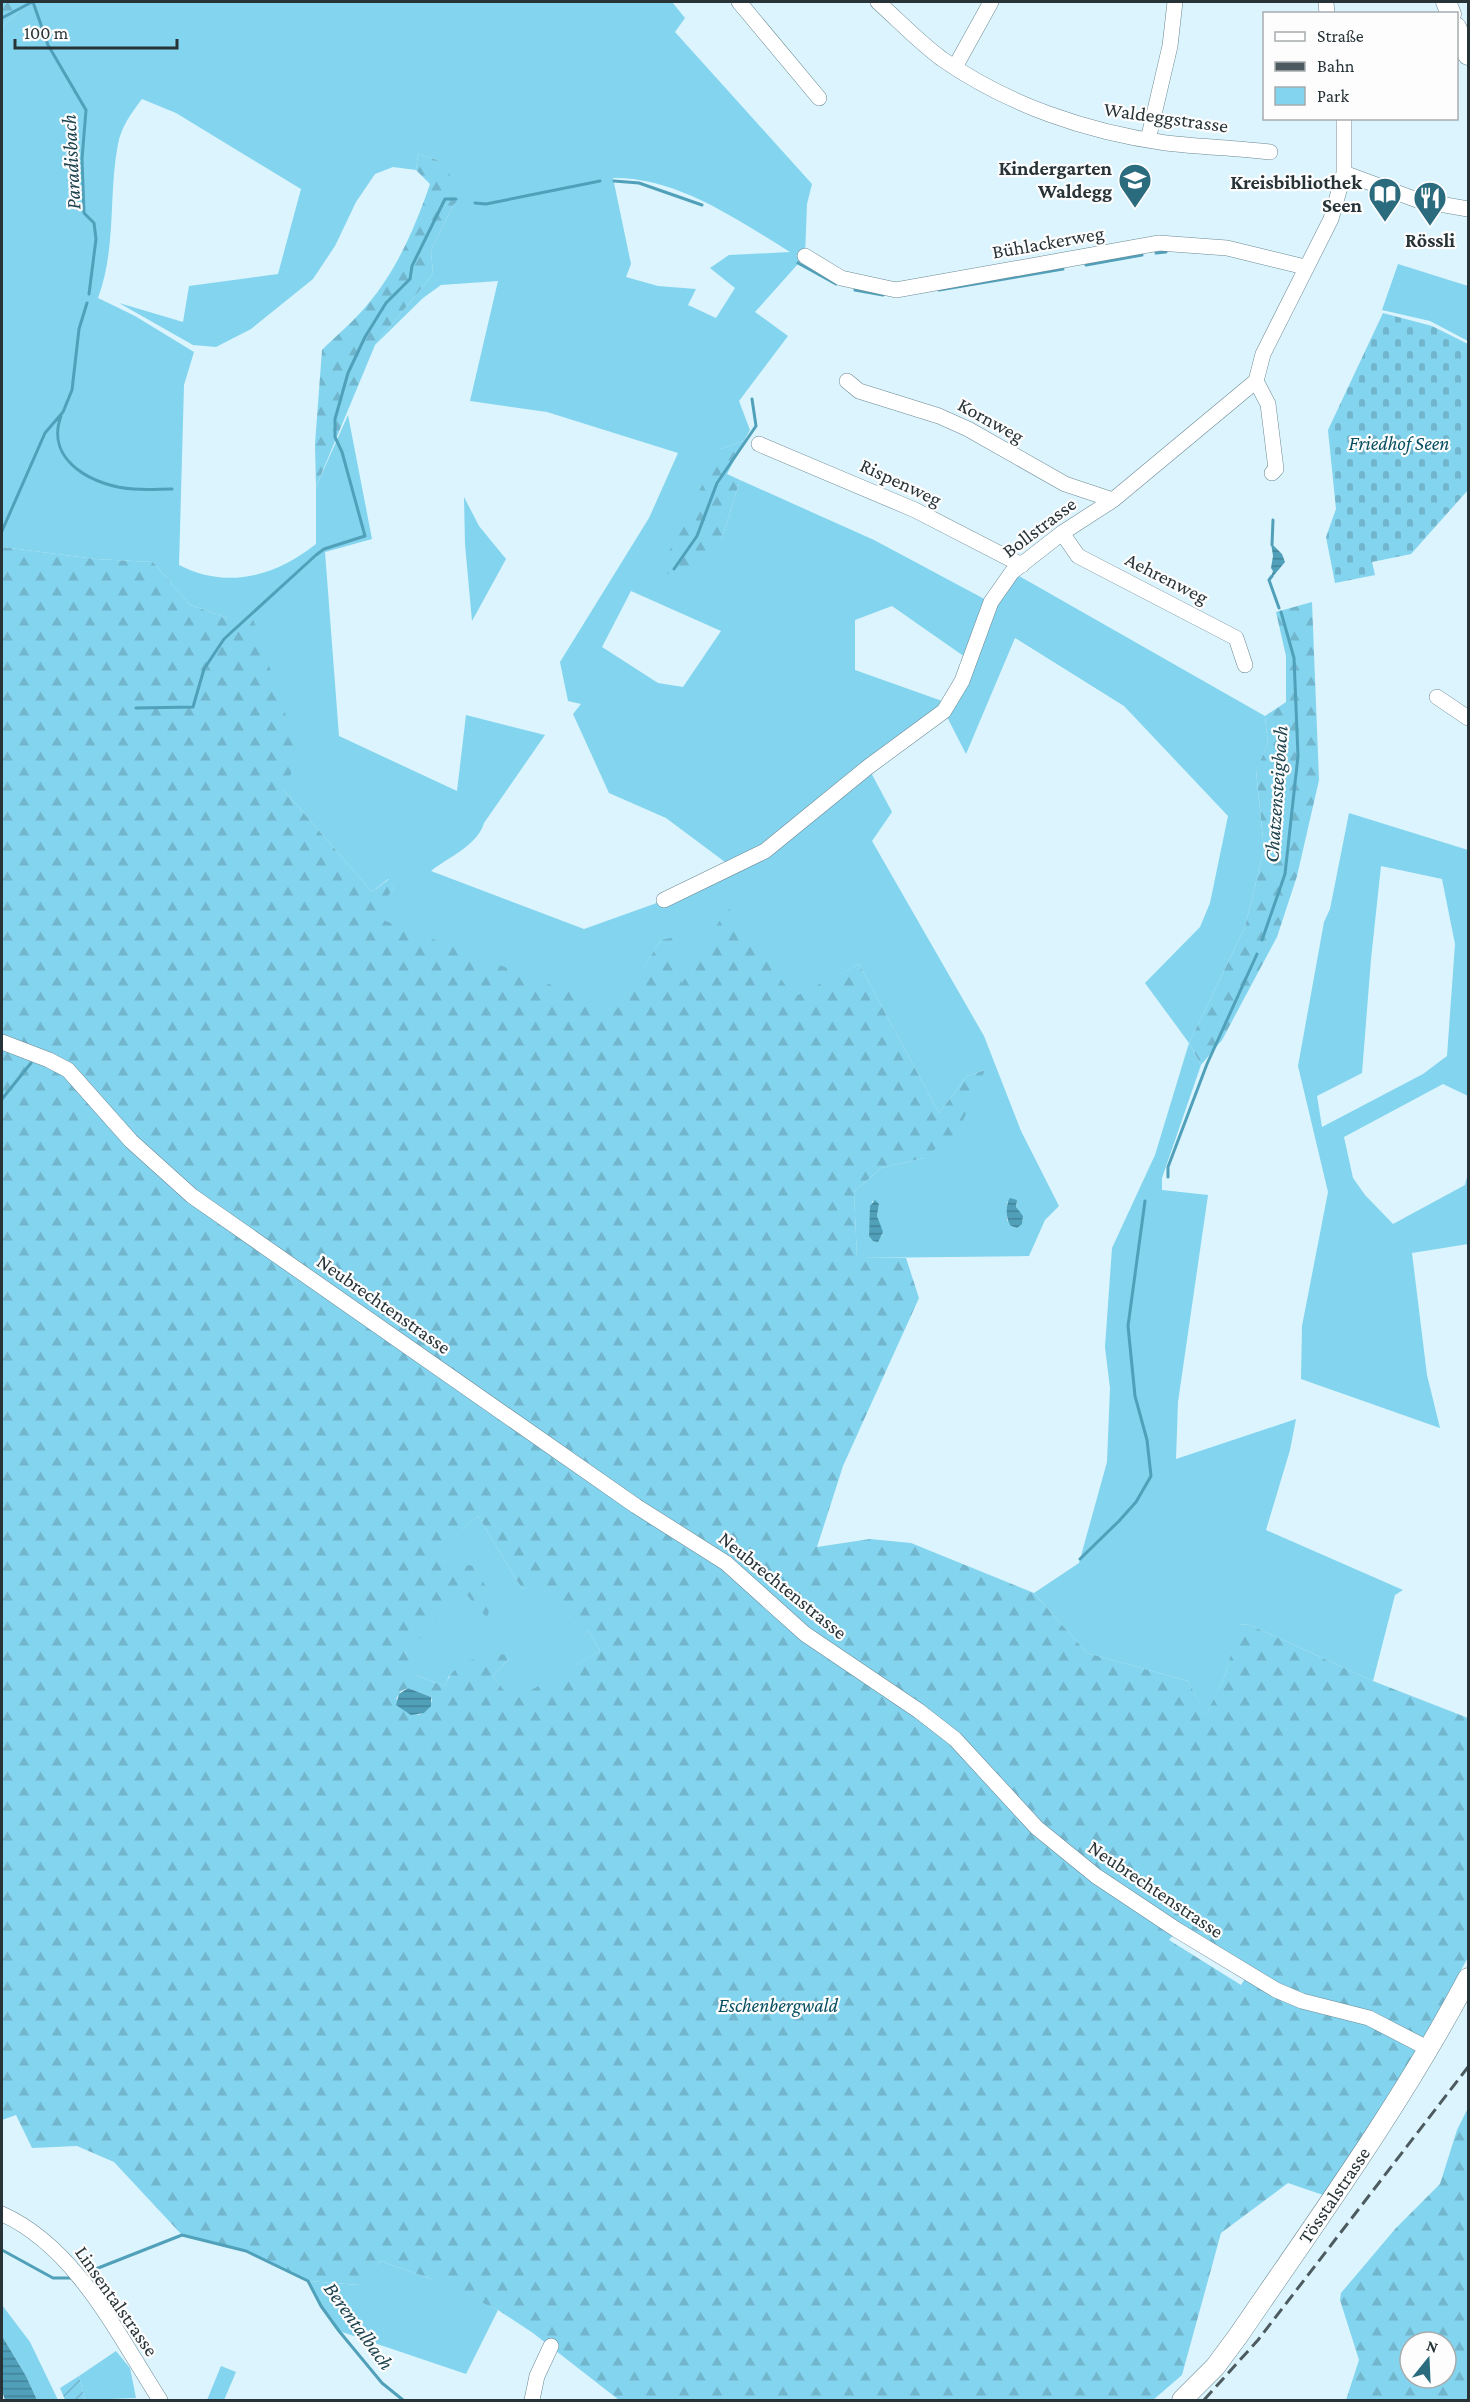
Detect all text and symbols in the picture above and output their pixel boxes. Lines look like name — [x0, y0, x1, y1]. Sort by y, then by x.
scale bar — [15, 12, 177, 50]
legend — [1263, 12, 1458, 120]
text: 100 m — [24, 23, 69, 43]
text: Straße — [1317, 26, 1364, 46]
text: Bahn — [1317, 56, 1355, 76]
text: Park — [1317, 86, 1349, 106]
street label: Waldeggstrasse — [1102, 97, 1230, 138]
water label: Paradisbach — [57, 114, 85, 210]
place label: Kindergarten Waldegg — [999, 157, 1113, 202]
school or university icon: Kindergarten Waldegg — [1117, 162, 1153, 209]
place label: Kreisbibliothek Seen — [1230, 171, 1363, 216]
library icon: Kreisbibliothek Seen — [1367, 176, 1403, 223]
restaurant icon: Rössli — [1412, 180, 1448, 227]
street label: Bühlackerweg — [990, 221, 1106, 264]
place label: Rössli — [1405, 229, 1455, 251]
street label: Kornweg — [954, 393, 1028, 448]
park label: Friedhof Seen — [1349, 432, 1449, 455]
street label: Rispenweg — [856, 454, 945, 511]
street label: Bollstrasse — [998, 492, 1080, 562]
street label: Aehrenweg — [1121, 548, 1212, 609]
water label: Chatzensteigbach — [1259, 725, 1293, 863]
street label: Neubrechtenstrasse — [313, 1250, 455, 1358]
street label: Neubrechtenstrasse — [715, 1527, 852, 1643]
street label: Neubrechtenstrasse — [1084, 1836, 1228, 1942]
park label: Eschenbergwald — [718, 1994, 838, 2017]
street label: Tösstalstrasse — [1294, 2142, 1374, 2247]
street label: Linsentalstrasse — [71, 2242, 163, 2360]
water label: Berentalbach — [319, 2277, 399, 2375]
north arrow — [1398, 2330, 1458, 2390]
text: N — [1425, 2336, 1440, 2356]

